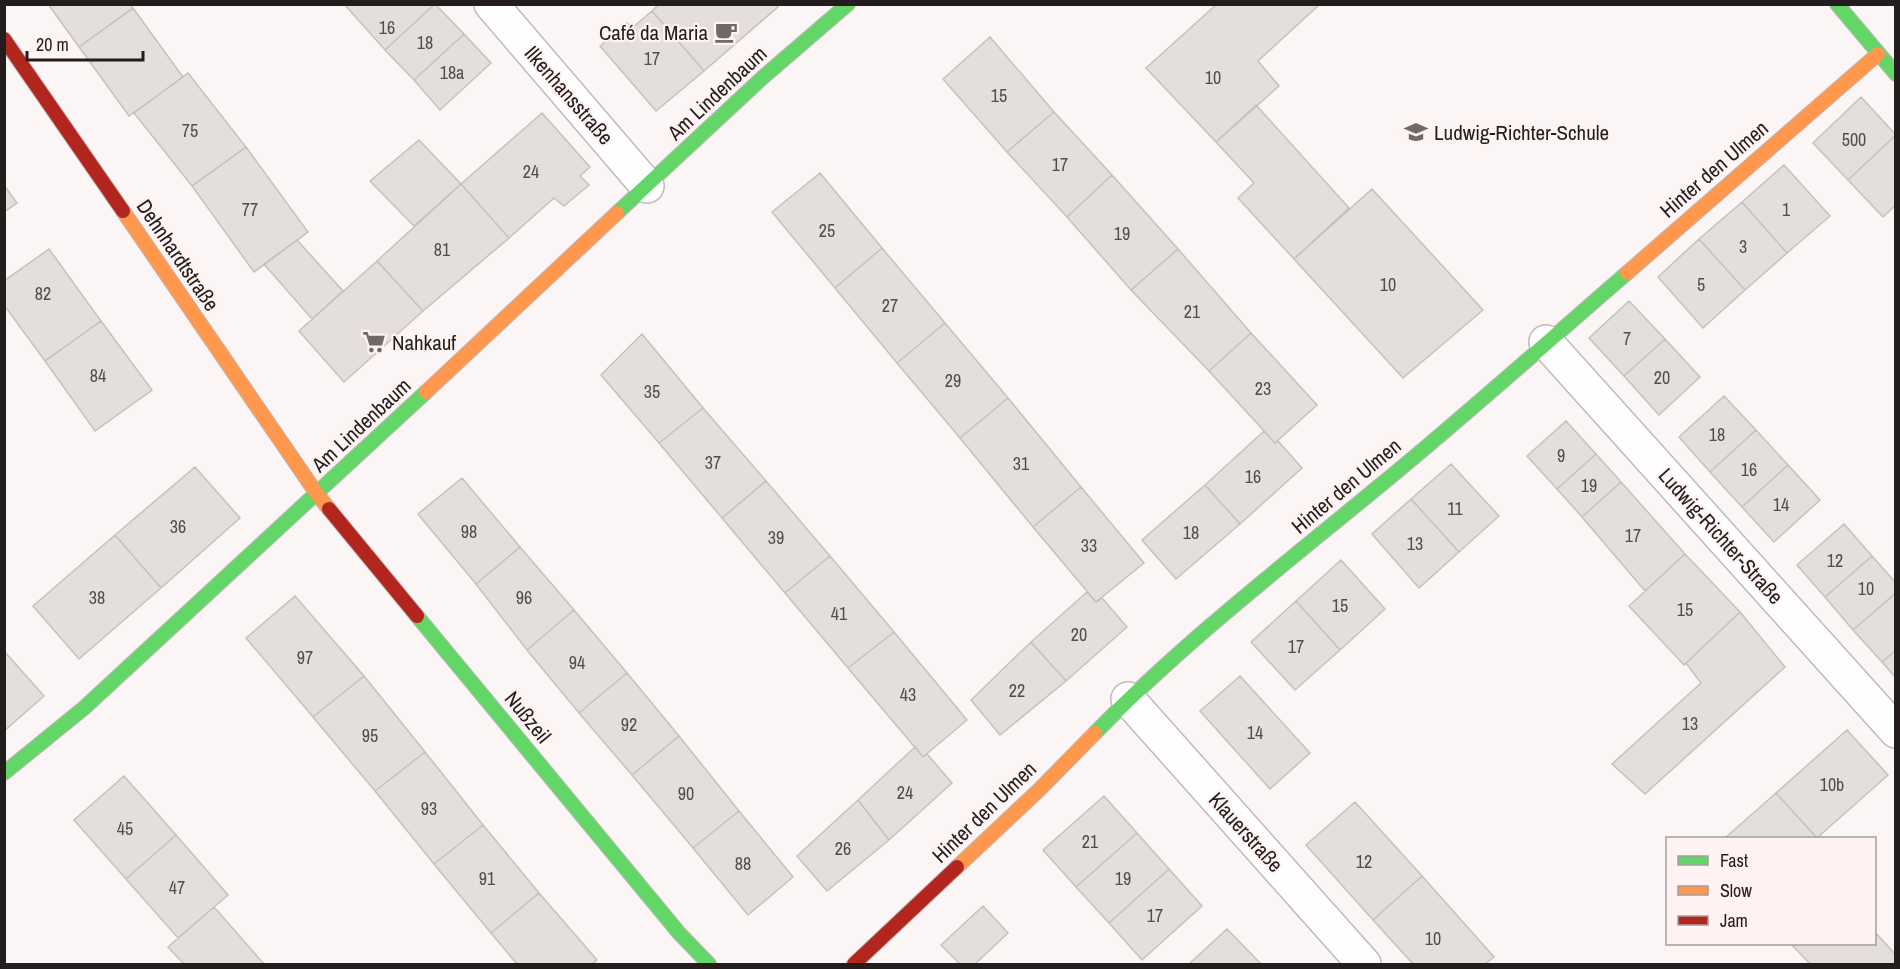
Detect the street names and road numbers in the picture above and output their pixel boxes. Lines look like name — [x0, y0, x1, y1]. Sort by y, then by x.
street label: Ilkenhansstraße — [518, 39, 620, 151]
street label: Am Lindenbaum — [660, 39, 773, 147]
street label: Hinter den Ulmen — [1654, 114, 1774, 224]
street label: Dehnhardtstraße — [130, 193, 226, 317]
street label: Am Lindenbaum — [304, 371, 417, 479]
street label: Hinter den Ulmen — [1285, 432, 1407, 540]
street label: Ludwig-Richter-Straße — [1652, 462, 1790, 610]
street label: Nußzeil — [498, 685, 558, 749]
street label: Hinter den Ulmen — [925, 755, 1043, 869]
street label: Klauerstraße — [1202, 786, 1290, 878]

